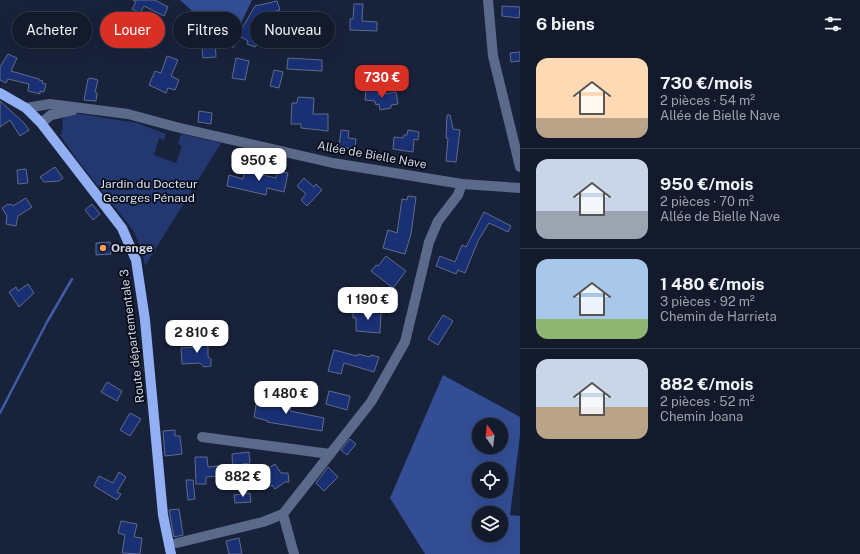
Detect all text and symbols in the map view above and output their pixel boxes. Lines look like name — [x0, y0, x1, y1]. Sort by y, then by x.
chip: Acheter — [12, 12, 92, 48]
chip: Louer — [100, 12, 165, 48]
chip: Filtres — [173, 12, 242, 48]
chip: Nouveau — [250, 12, 335, 48]
icon: filters — [822, 13, 844, 35]
text: 6 biens — [536, 14, 595, 34]
pin: 730 € — [354, 65, 410, 99]
text: 730 € — [364, 70, 400, 85]
text: 730 €/mois — [660, 73, 753, 93]
icon: home — [568, 74, 616, 122]
text: 2 pièces · 54 m² — [660, 93, 755, 108]
text: Allée de Bielle Nave — [660, 108, 780, 123]
street label: Allée de Bielle Nave — [316, 138, 428, 172]
pin: 950 € — [231, 148, 287, 182]
text: 950 € — [240, 153, 278, 168]
text: 950 €/mois — [660, 174, 754, 194]
icon: home — [568, 175, 616, 223]
park label: Jardin du Docteur Georges Pénaud — [100, 177, 198, 205]
text: 2 pièces · 70 m² — [660, 194, 754, 209]
text: Allée de Bielle Nave — [660, 209, 780, 224]
place label: Orange — [111, 241, 153, 255]
marker: Orange — [98, 243, 108, 253]
street label: Route départementale 3 — [117, 268, 147, 404]
text: 1 480 €/mois — [660, 274, 764, 294]
icon: home — [568, 275, 616, 323]
pin: 1 190 € — [331, 287, 405, 321]
text: 1 190 € — [347, 292, 389, 307]
text: 3 pièces · 92 m² — [660, 294, 755, 309]
text: Chemin de Harrieta — [660, 309, 777, 324]
pin: 2 810 € — [160, 320, 234, 354]
text: 2 810 € — [174, 325, 220, 340]
text: 882 €/mois — [660, 374, 753, 394]
icon: home — [568, 375, 616, 423]
pin: 1 480 € — [249, 381, 323, 415]
text: 1 480 € — [263, 386, 309, 401]
text: 2 pièces · 52 m² — [660, 394, 755, 409]
text: Chemin Joana — [660, 409, 743, 424]
north arrow — [472, 418, 508, 454]
map controls — [472, 418, 508, 542]
button: locate — [472, 462, 508, 498]
pin: 882 € — [215, 464, 271, 498]
text: 882 € — [224, 469, 262, 484]
button: layers — [472, 506, 508, 542]

